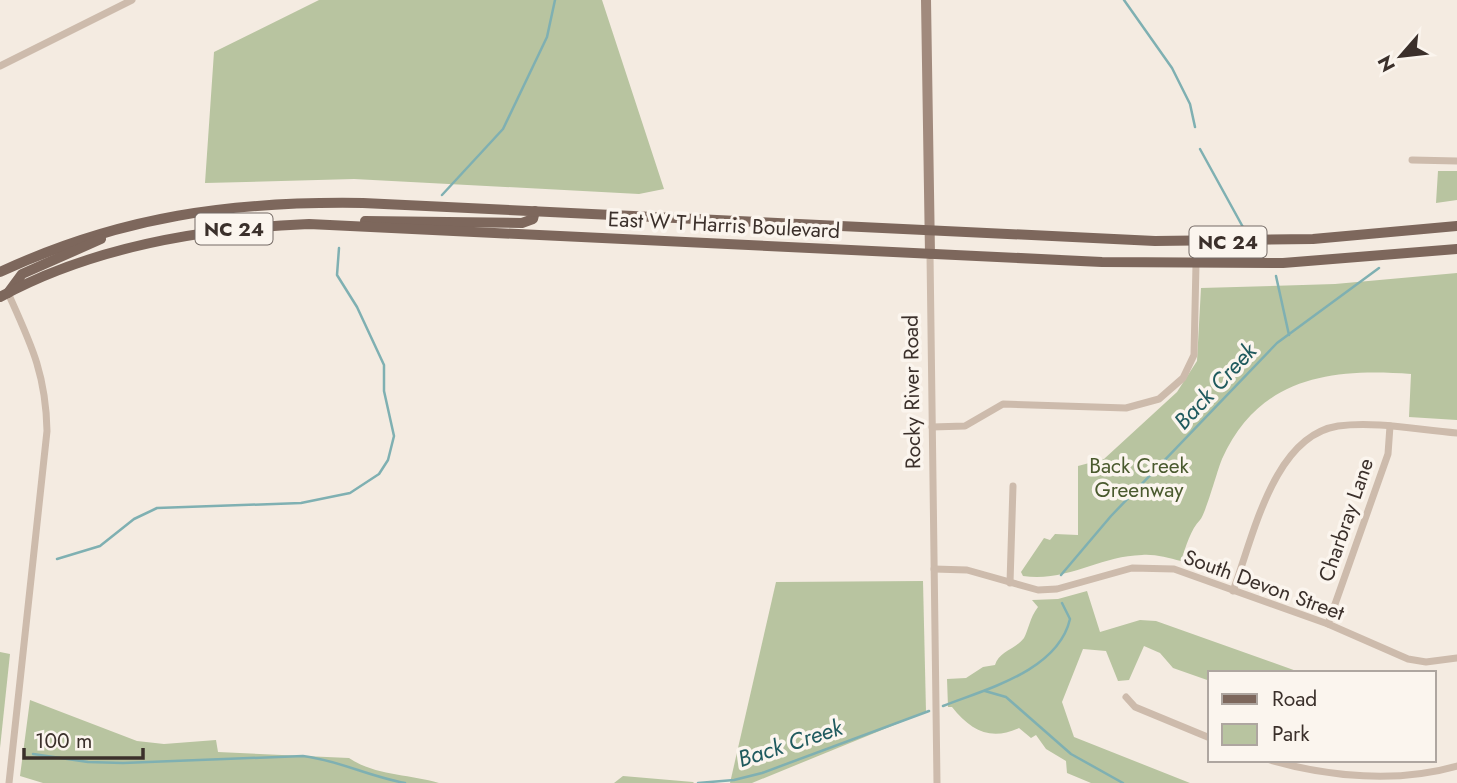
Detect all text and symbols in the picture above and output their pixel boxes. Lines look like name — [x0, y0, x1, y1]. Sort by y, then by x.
north arrow — [1366, 21, 1436, 91]
text: N — [1371, 51, 1402, 77]
street label: East W T Harris Boulevard — [607, 204, 841, 246]
road number: NC 24 — [196, 214, 272, 244]
road number: NC 24 — [1190, 226, 1266, 258]
street label: Rocky River Road — [896, 315, 928, 469]
water label: Back Creek — [1166, 334, 1265, 437]
park label: Back Creek Greenway — [1089, 451, 1190, 505]
street label: Charbray Lane — [1311, 454, 1381, 586]
street label: South Devon Street — [1179, 542, 1349, 628]
legend — [1208, 671, 1436, 762]
text: Road — [1272, 684, 1317, 714]
water label: Back Creek — [733, 710, 848, 776]
scale bar — [24, 716, 144, 760]
text: Park — [1272, 719, 1310, 749]
text: 100 m — [35, 726, 92, 756]

